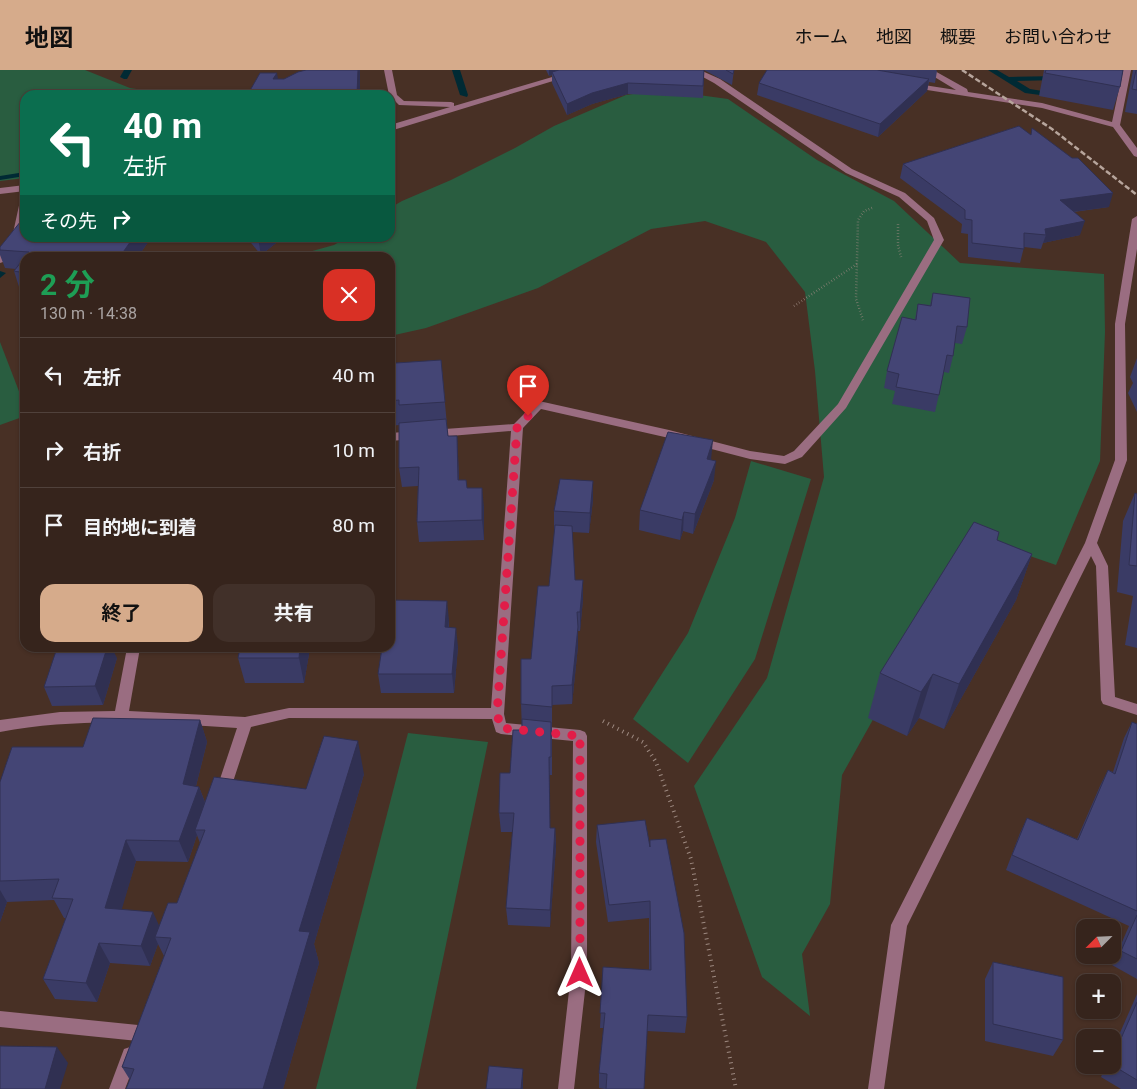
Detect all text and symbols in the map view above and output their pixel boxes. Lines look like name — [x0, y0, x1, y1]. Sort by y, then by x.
text: 地図 — [25, 24, 73, 52]
text: ホーム — [795, 26, 848, 47]
text: 地図 — [876, 26, 912, 47]
text: 概要 — [940, 26, 976, 47]
text: お問い合わせ — [1004, 26, 1112, 47]
text: 40 m — [123, 106, 202, 147]
icon: left — [40, 110, 105, 175]
text: 左折 — [123, 154, 167, 179]
icon: right — [107, 205, 135, 233]
text: その先 — [40, 210, 97, 233]
text: 2 分 — [40, 267, 95, 302]
button: close — [323, 269, 375, 321]
text: 130 m · 14:38 — [40, 304, 137, 323]
icon: left — [40, 361, 68, 389]
text: 40 m — [332, 364, 375, 387]
pin — [507, 365, 549, 416]
text: 左折 — [83, 366, 121, 389]
icon: arrive — [514, 372, 542, 400]
icon: right — [40, 436, 68, 464]
text: 10 m — [332, 439, 375, 462]
text: 右折 — [83, 441, 121, 464]
icon: arrive — [40, 511, 68, 539]
text: 80 m — [332, 514, 375, 537]
text: 目的地に到着 — [83, 516, 197, 539]
button: 終了 — [40, 584, 203, 642]
button: 共有 — [213, 584, 375, 642]
north arrow — [1076, 919, 1121, 964]
map controls — [1076, 919, 1121, 1074]
position arrow — [553, 946, 605, 998]
button: + — [1076, 974, 1121, 1019]
button: − — [1076, 1029, 1121, 1074]

